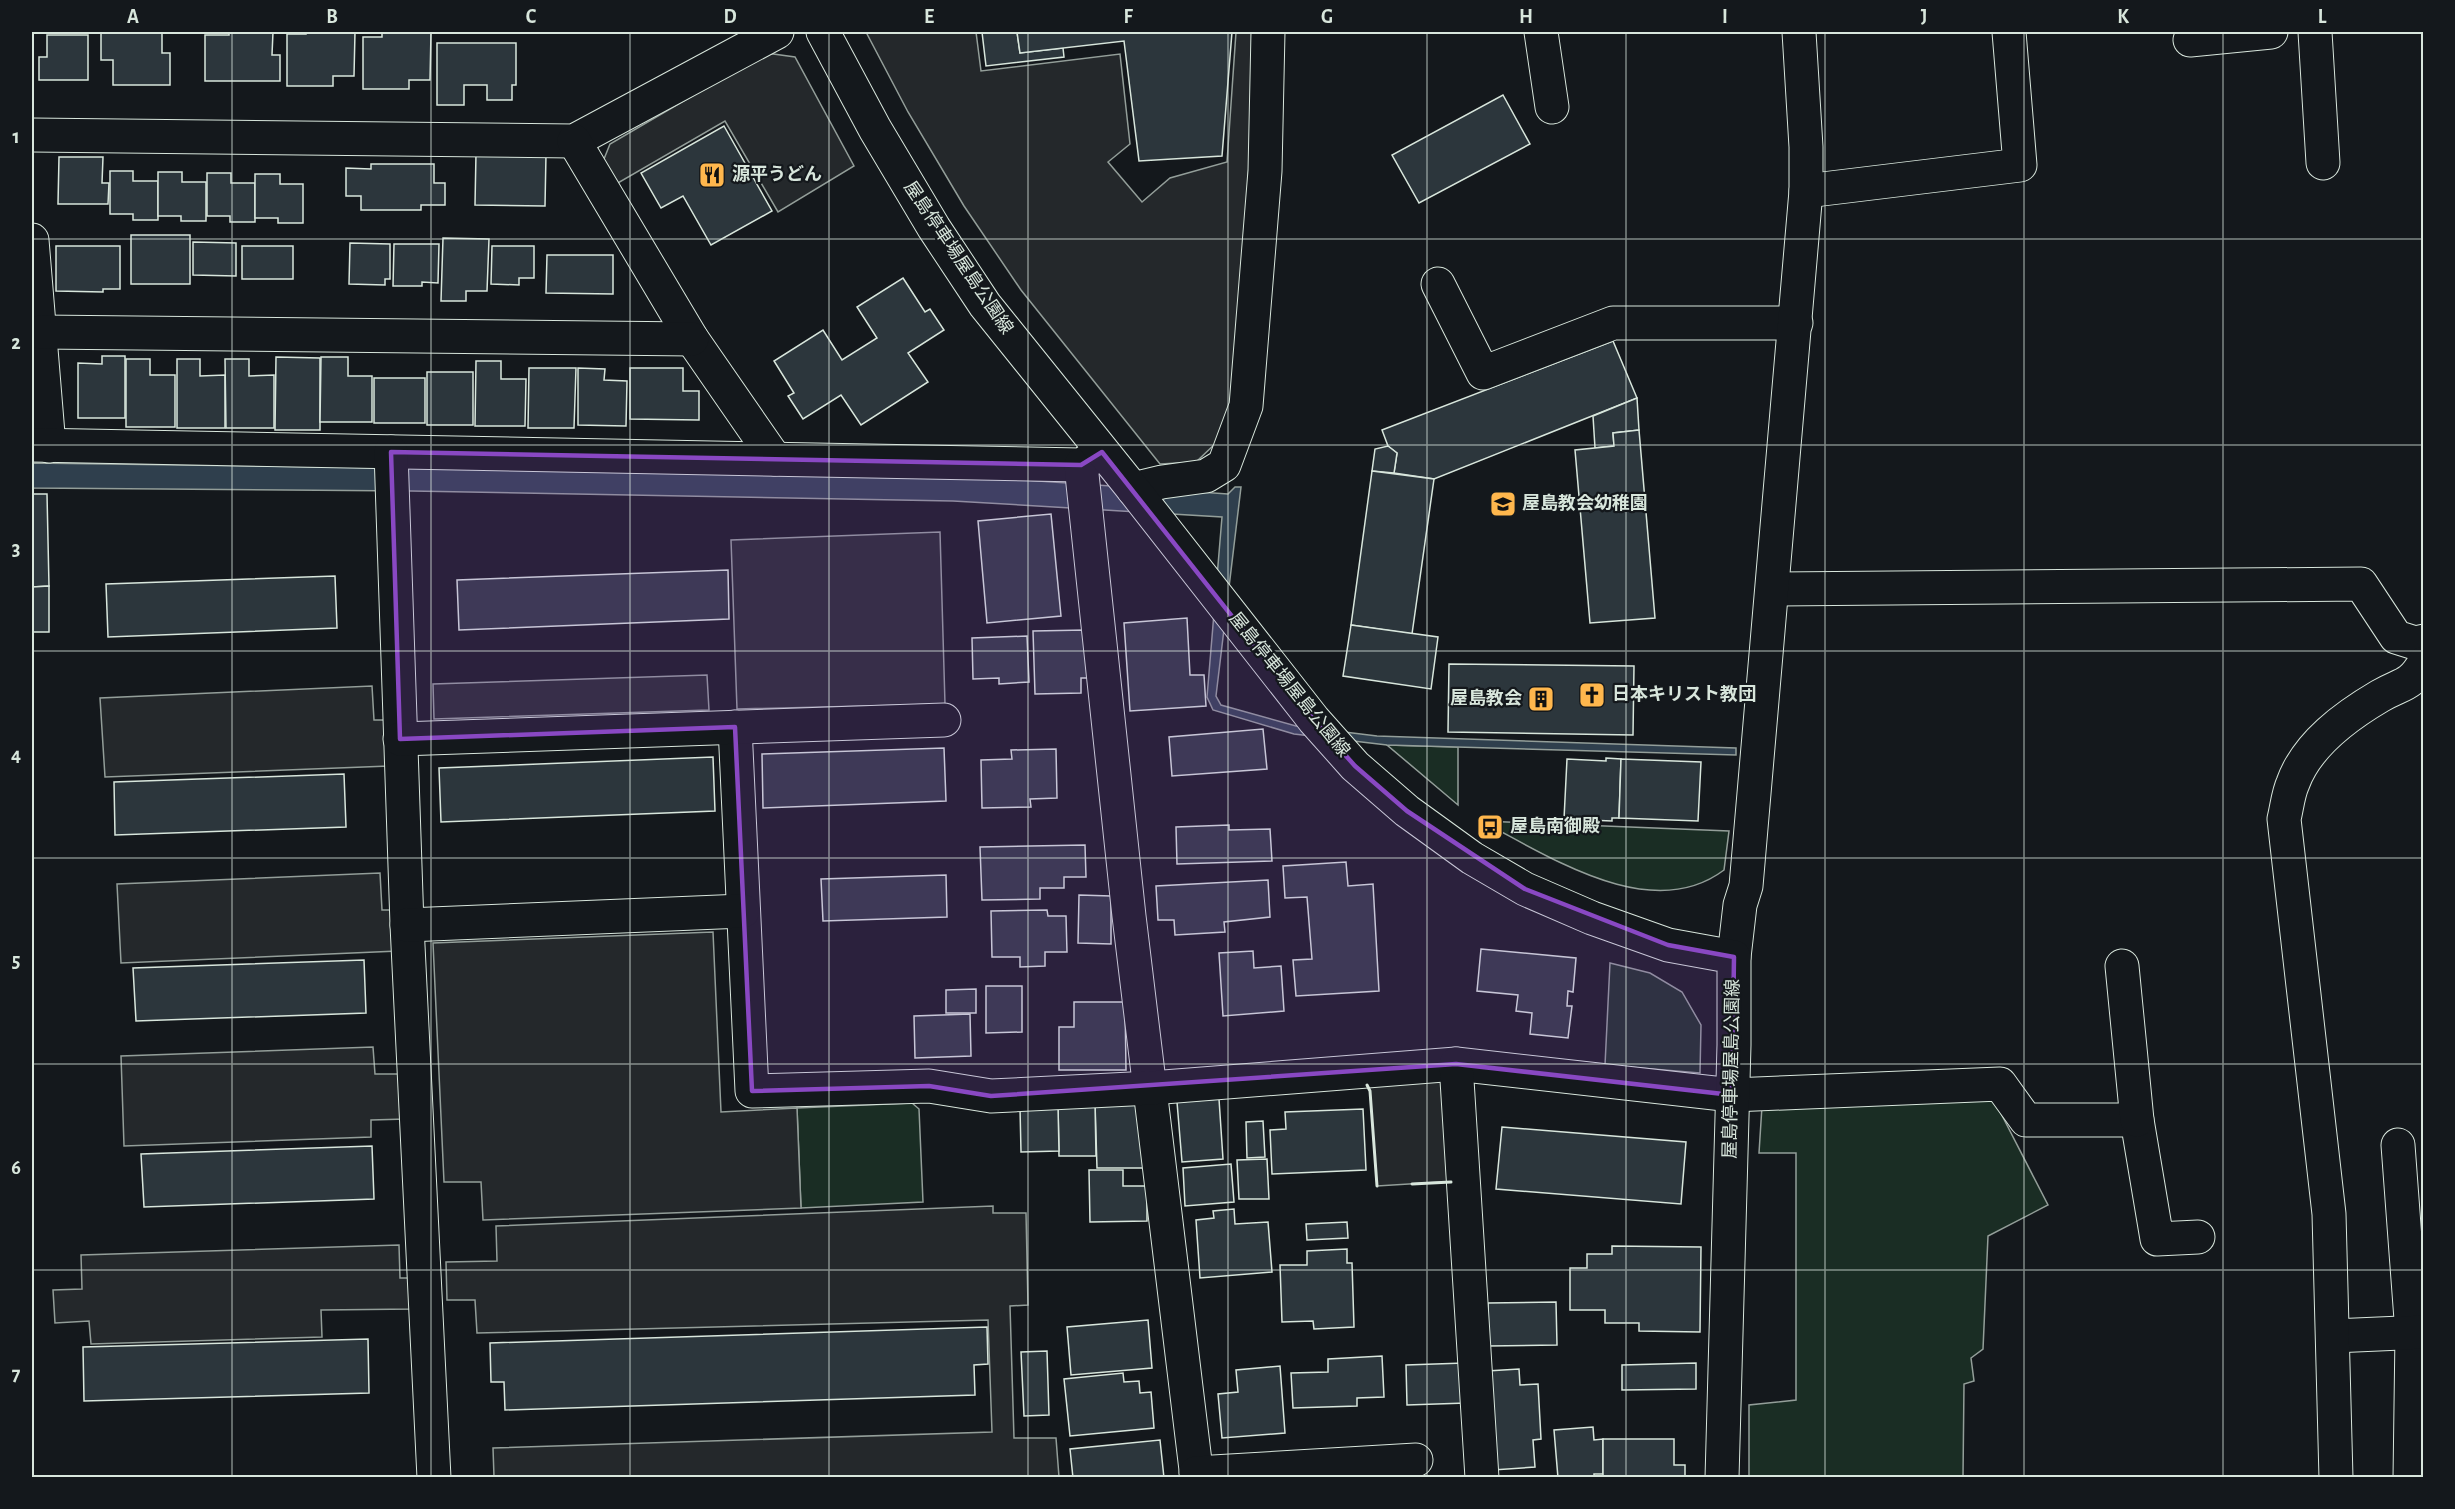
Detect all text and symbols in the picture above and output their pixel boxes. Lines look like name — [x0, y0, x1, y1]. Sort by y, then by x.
text: A — [127, 7, 139, 27]
text: B — [326, 7, 338, 27]
text: C — [526, 7, 537, 27]
text: D — [723, 7, 737, 27]
text: E — [924, 7, 934, 27]
text: F — [1123, 7, 1133, 27]
text: G — [1321, 7, 1333, 27]
text: H — [1519, 7, 1533, 27]
text: I — [1722, 7, 1728, 27]
text: J — [1921, 7, 1927, 27]
text: K — [2117, 7, 2129, 27]
text: L — [2318, 7, 2327, 27]
text: 1 — [12, 127, 20, 147]
restaurant icon: 源平うどん — [697, 160, 727, 190]
place label: 源平うどん — [732, 164, 822, 184]
street label: 屋島停車場屋島公園線 — [900, 177, 1017, 338]
text: 2 — [11, 333, 21, 353]
school or university icon: 屋島教会幼稚園 — [1488, 489, 1518, 519]
place label: 屋島教会幼稚園 — [1522, 493, 1648, 513]
text: 3 — [12, 539, 20, 559]
street label: 屋島停車場屋島公園線 — [1225, 608, 1354, 761]
church icon: 日本キリスト教団 — [1577, 680, 1607, 710]
building icon: 屋島教会 — [1526, 684, 1556, 714]
place label: 日本キリスト教団 — [1612, 684, 1756, 704]
place label: 屋島教会 — [1450, 688, 1522, 708]
text: 4 — [11, 745, 21, 765]
bus stop icon: 屋島南御殿 — [1475, 812, 1505, 842]
place label: 屋島南御殿 — [1510, 816, 1600, 836]
text: 5 — [12, 951, 20, 971]
street label: 屋島停車場屋島公園線 — [1719, 979, 1743, 1159]
text: 6 — [11, 1158, 21, 1178]
text: 7 — [12, 1364, 21, 1384]

